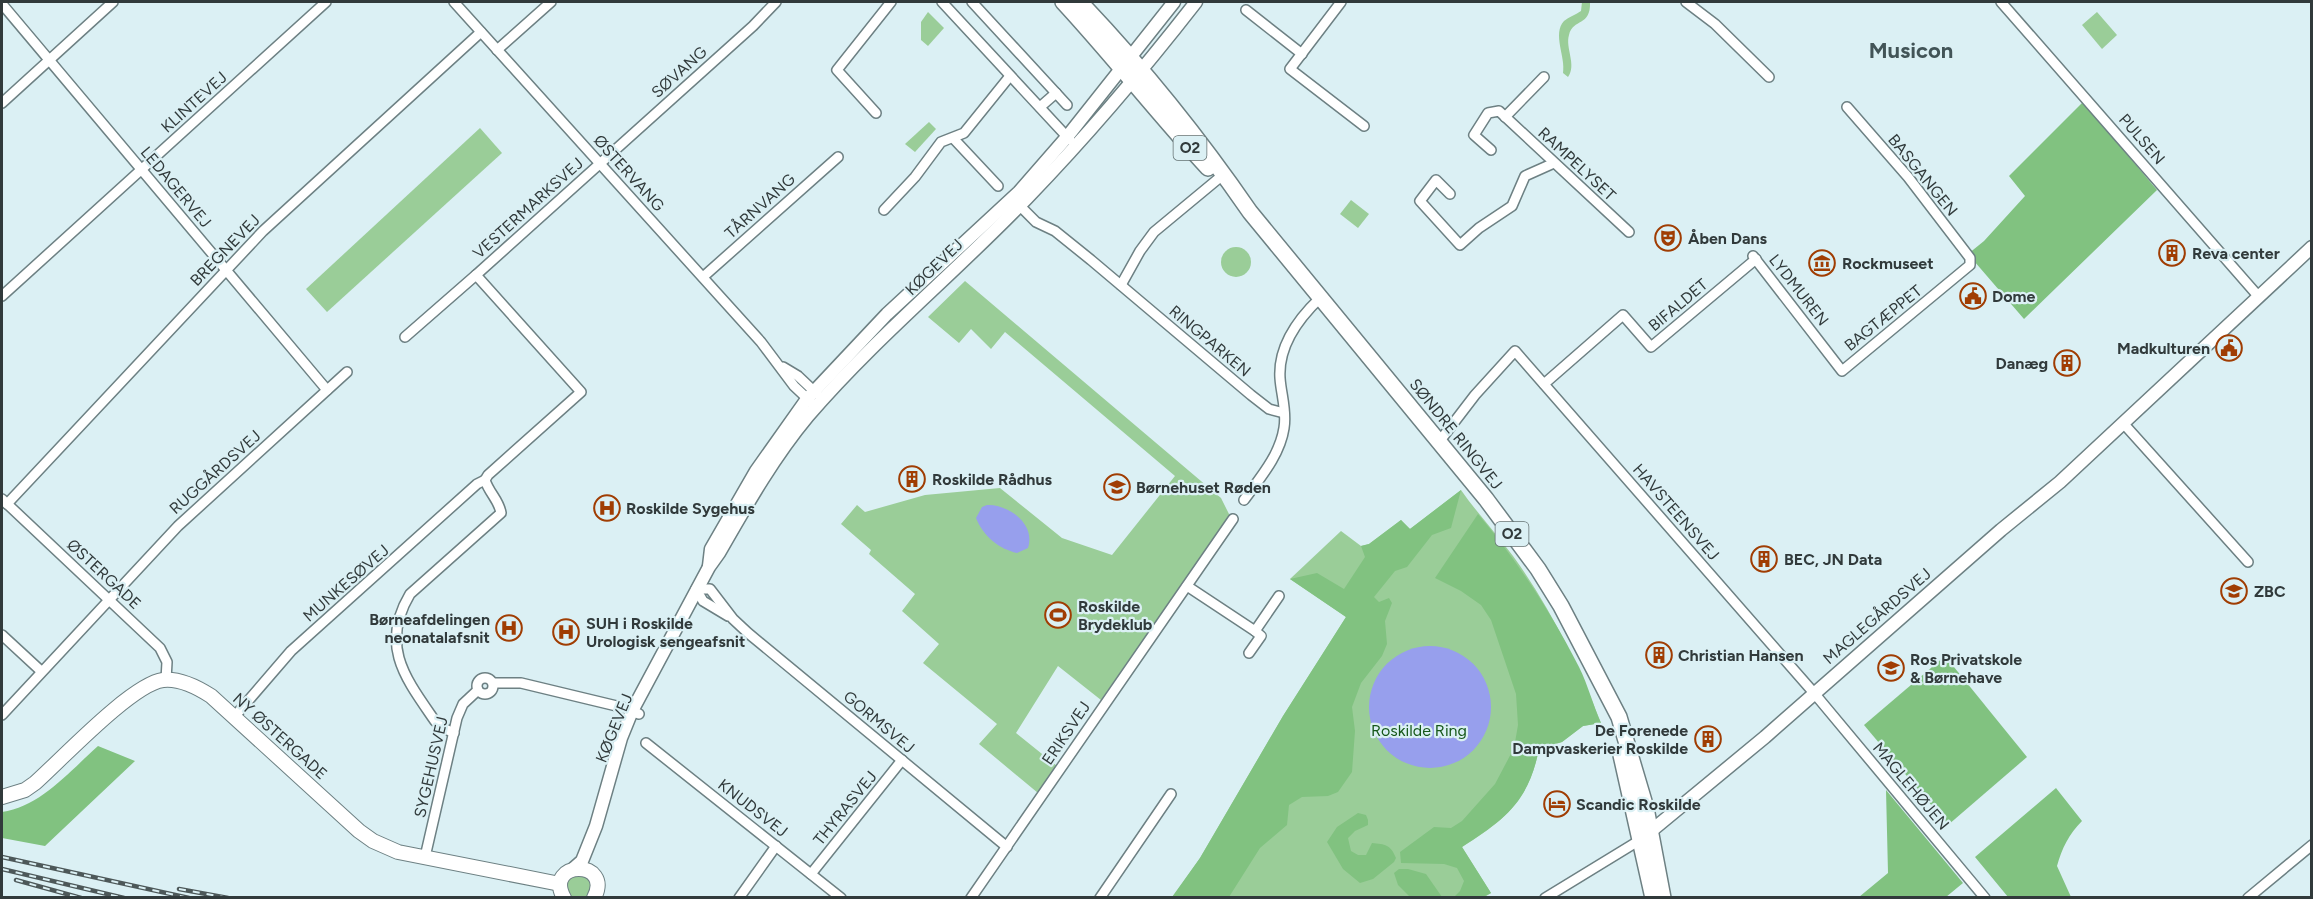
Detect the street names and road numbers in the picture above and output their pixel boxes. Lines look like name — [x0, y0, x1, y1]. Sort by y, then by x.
street label: SØVANG — [647, 42, 711, 102]
street label: KLINTEVEJ — [157, 68, 231, 136]
street label: PULSEN — [2115, 110, 2169, 168]
street label: RAMPELYSET — [1534, 123, 1620, 205]
street label: BASGANGEN — [1884, 130, 1962, 220]
street label: ØSTERVANG — [590, 131, 668, 215]
road number: O2 — [1174, 136, 1206, 160]
street label: LEDAGERVEJ — [137, 143, 215, 231]
street label: VESTERMARKSVEJ — [469, 154, 587, 262]
street label: TÅRNVANG — [721, 170, 799, 242]
street label: BREGNEVEJ — [186, 210, 264, 290]
street label: KØGEVEJ — [901, 235, 967, 299]
street label: LYDMUREN — [1765, 250, 1833, 330]
street label: BIFALDET — [1645, 275, 1712, 335]
street label: BAGTÆPPET — [1840, 281, 1926, 355]
street label: RINGPARKEN — [1165, 301, 1255, 381]
street label: SØNDRE RINGVEJ — [1406, 375, 1506, 493]
street label: RUGGÅRDSVEJ — [165, 426, 265, 518]
street label: HAVSTEENSVEJ — [1629, 460, 1723, 564]
road number: O2 — [1496, 522, 1528, 546]
street label: ØSTERGADE — [63, 535, 145, 613]
street label: MUNKESØVEJ — [299, 541, 393, 625]
street label: MAGLEGÅRDSVEJ — [1819, 564, 1935, 668]
street label: GORMSVEJ — [840, 687, 918, 757]
street label: NY ØSTERGADE — [229, 689, 331, 783]
street label: KØGEVEJ — [592, 691, 636, 765]
street label: ERIKSVEJ — [1038, 698, 1094, 768]
street label: SYGEHUSVEJ — [410, 715, 452, 819]
street label: MAGLEHØJEN — [1869, 738, 1953, 834]
street label: THYRASVEJ — [809, 767, 881, 849]
street label: KNUDSVEJ — [714, 775, 792, 841]

